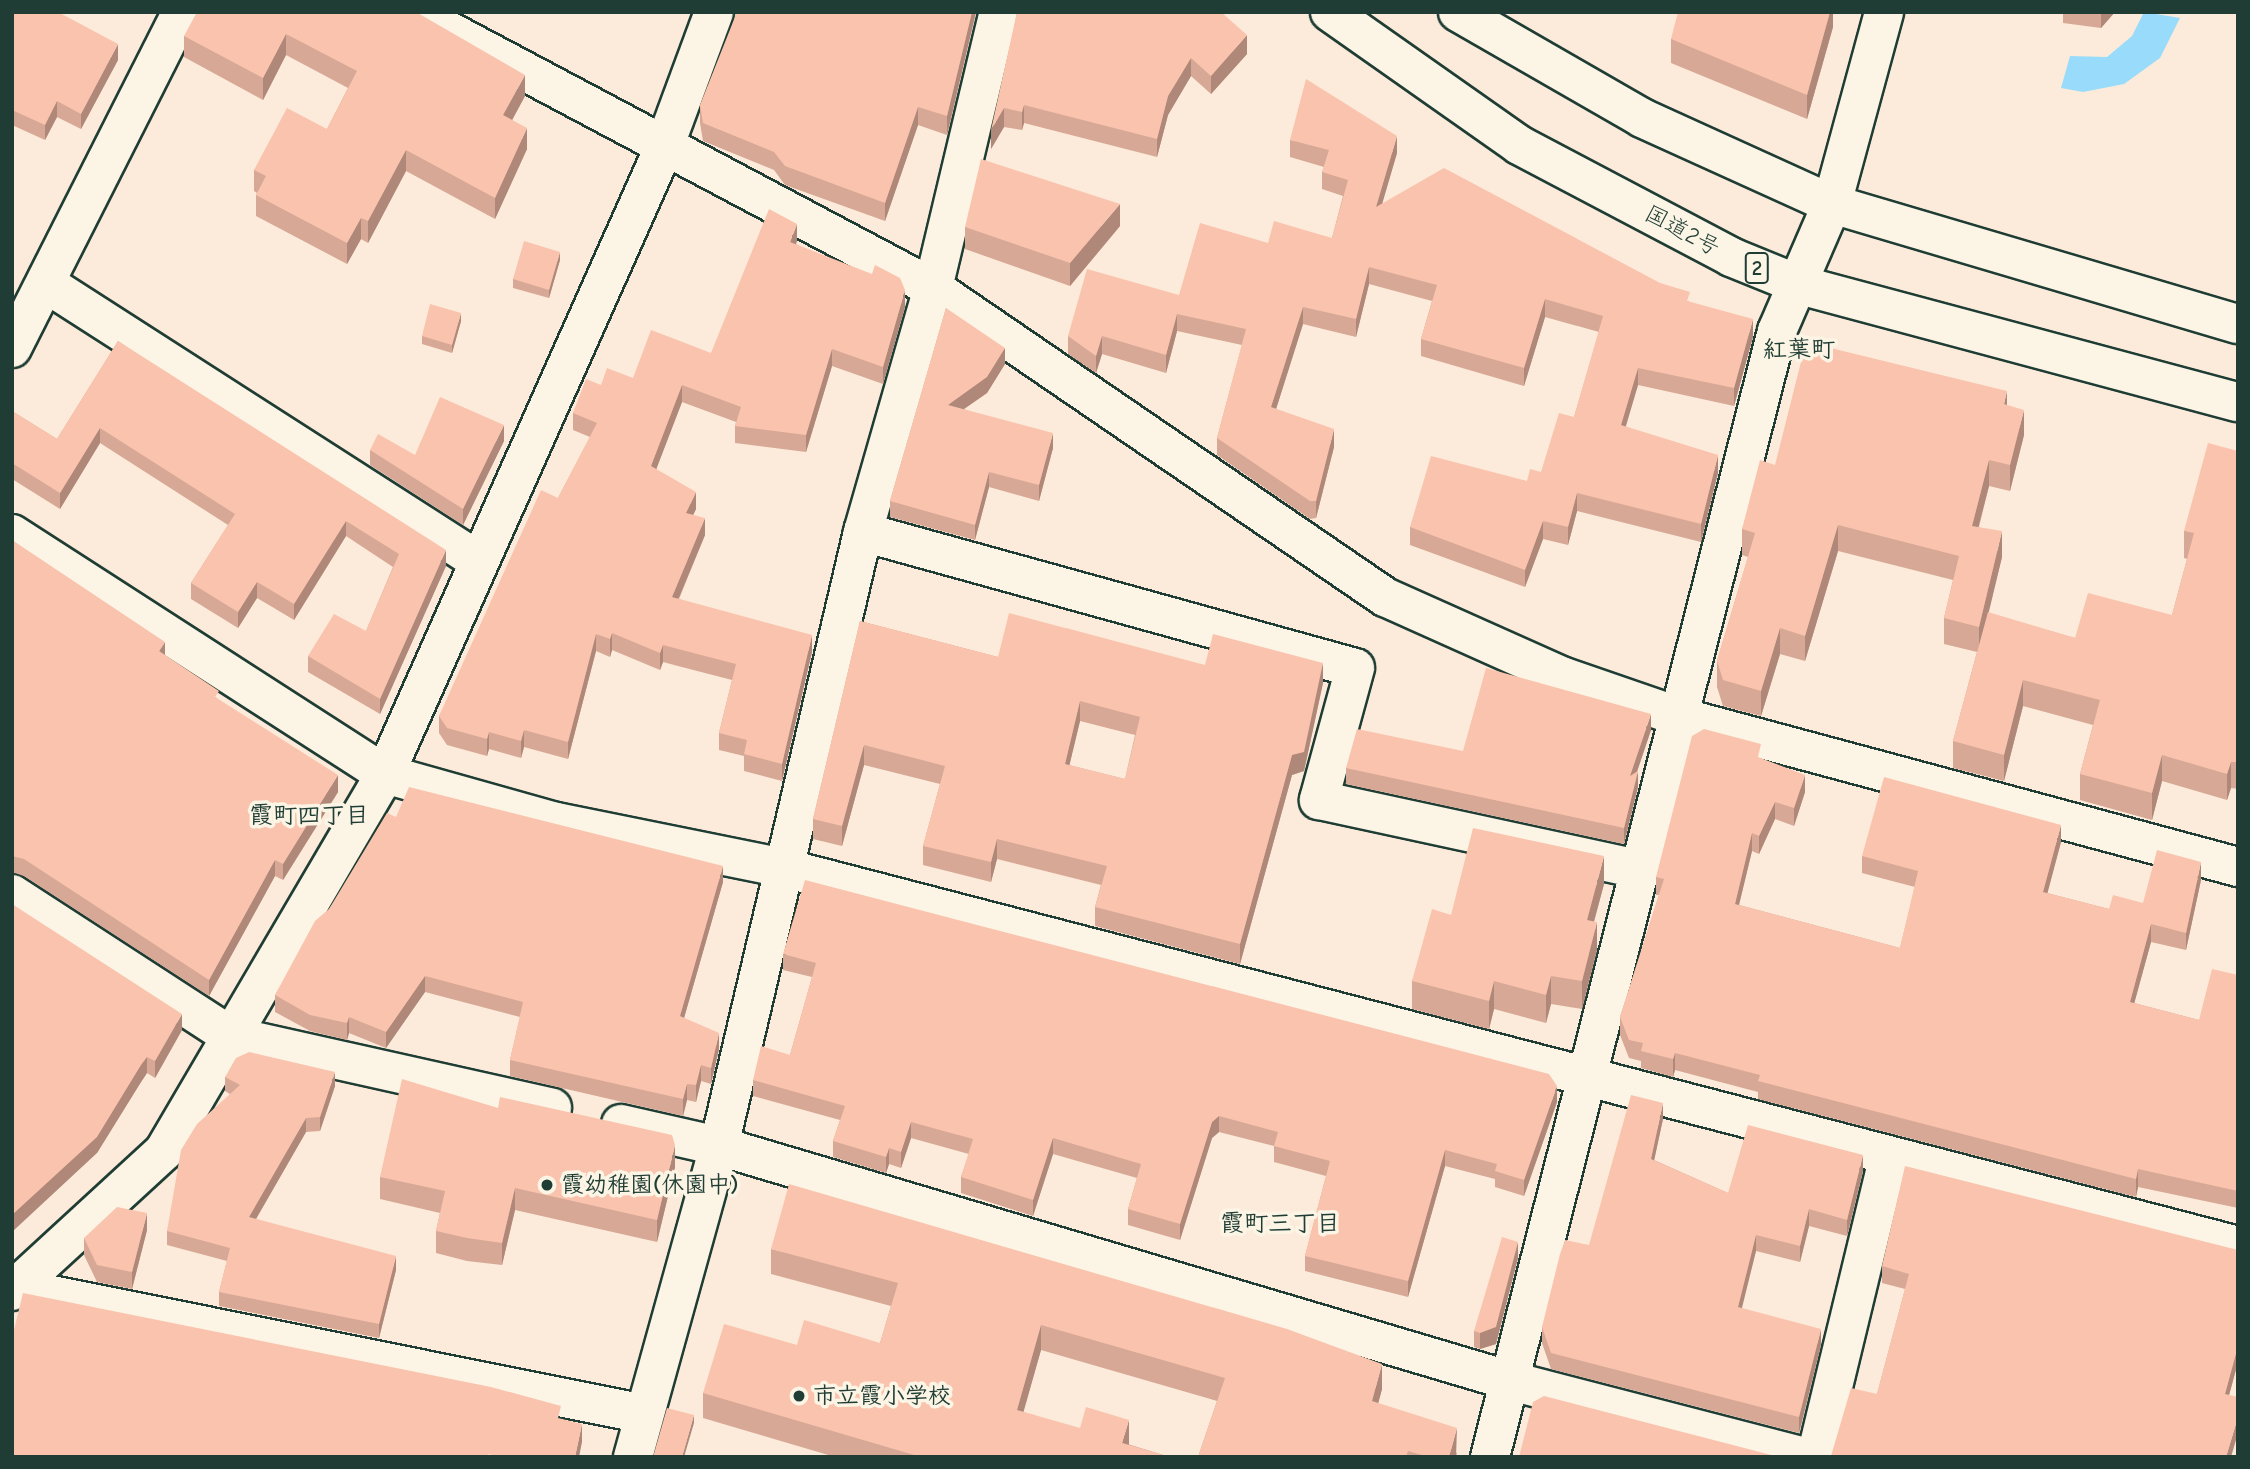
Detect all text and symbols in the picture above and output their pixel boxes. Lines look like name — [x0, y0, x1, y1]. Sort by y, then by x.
street label: 国道2号 — [1640, 200, 1724, 262]
road number: 2 — [1745, 250, 1769, 286]
district label: 紅葉町 — [1763, 336, 1835, 364]
district label: 霞町四丁目 — [249, 802, 369, 830]
place label: 霞幼稚園(休園中) — [561, 1171, 738, 1199]
marker: 霞幼稚園(休園中) — [539, 1177, 555, 1193]
district label: 霞町三丁目 — [1220, 1210, 1340, 1238]
place label: 市立霞小学校 — [813, 1382, 951, 1410]
marker: 市立霞小学校 — [791, 1388, 807, 1404]

